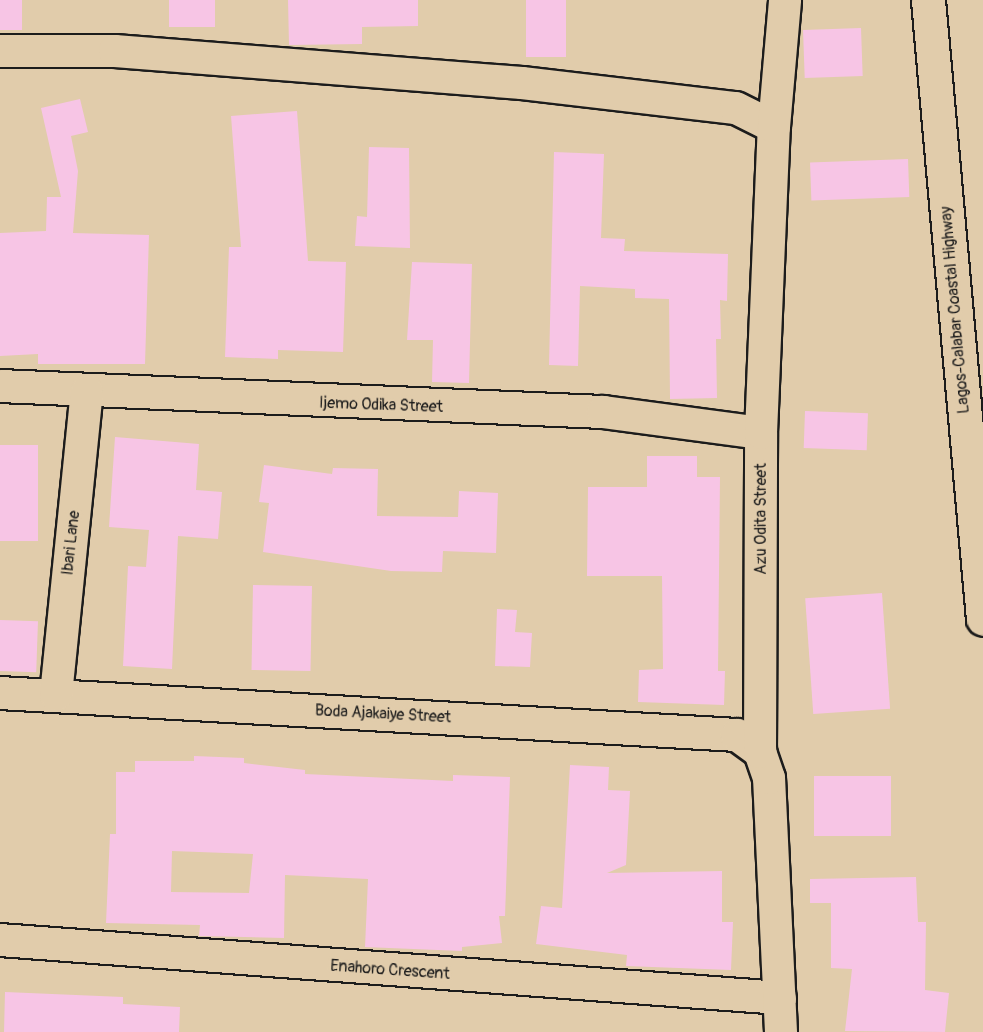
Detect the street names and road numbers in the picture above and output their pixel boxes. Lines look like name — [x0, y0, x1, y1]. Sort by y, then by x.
street label: Lagos-Calabar Coastal Highway — [936, 206, 974, 414]
street label: Ijemo Odika Street — [319, 393, 443, 417]
street label: Azu Odita Street — [751, 463, 771, 575]
street label: Ibari Lane — [58, 510, 84, 576]
street label: Boda Ajakaiye Street — [314, 701, 452, 727]
street label: Enahoro Crescent — [330, 956, 450, 984]

